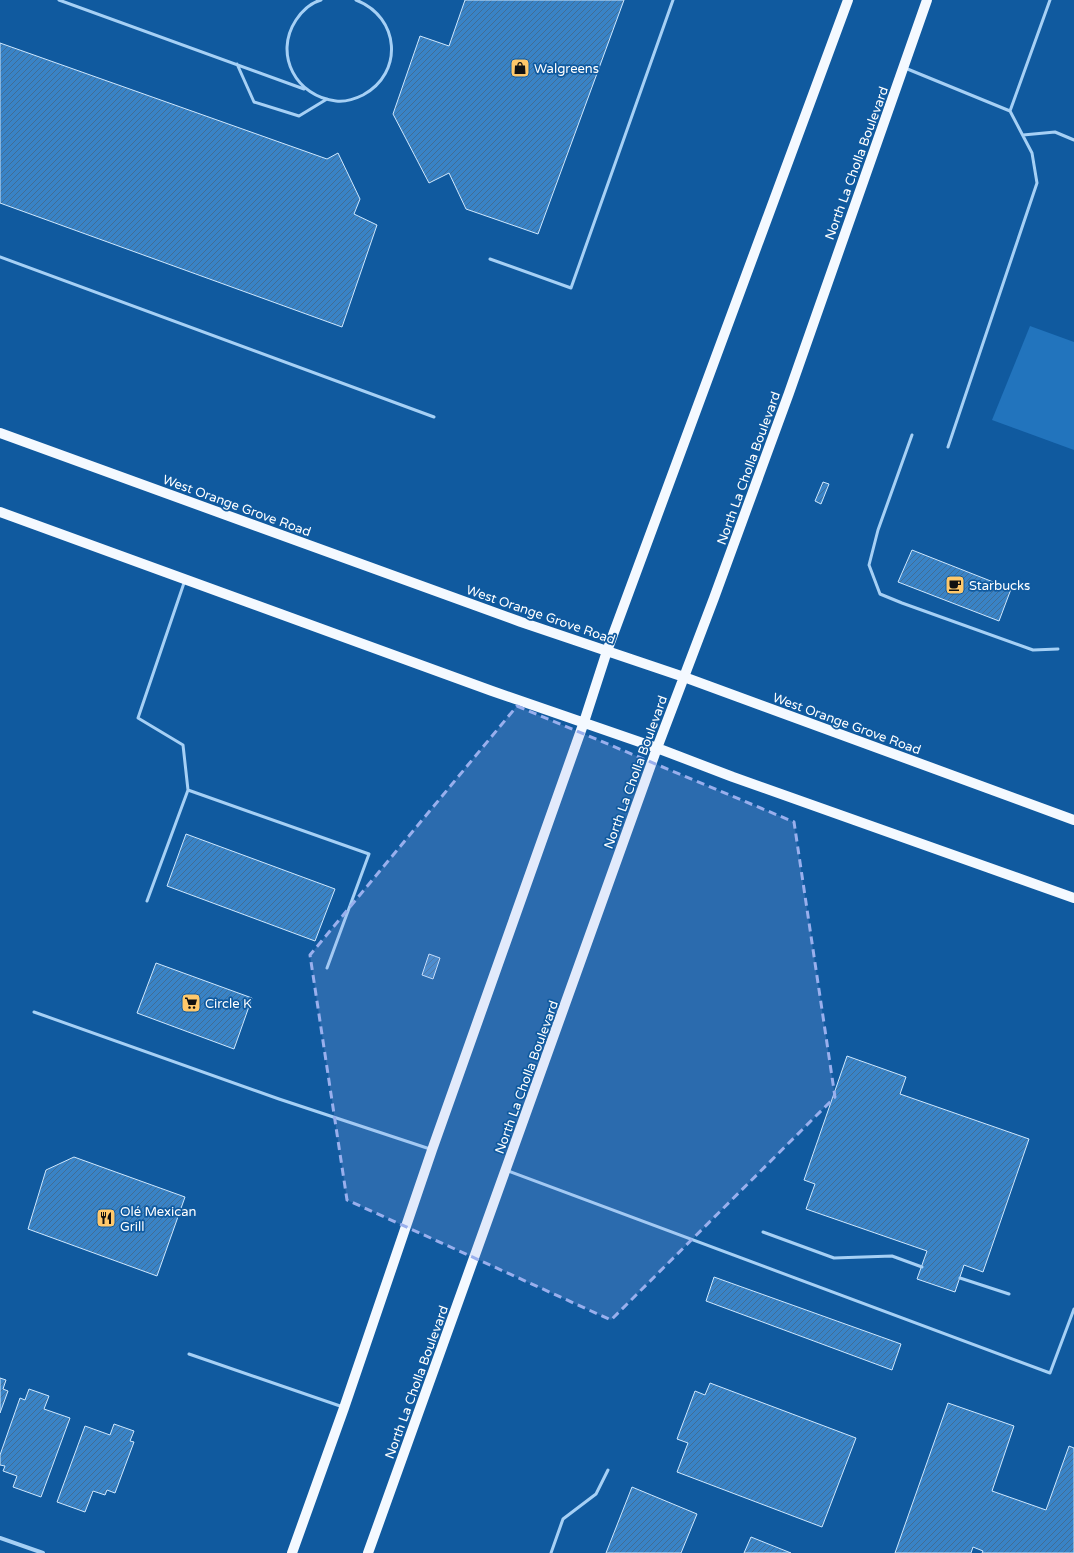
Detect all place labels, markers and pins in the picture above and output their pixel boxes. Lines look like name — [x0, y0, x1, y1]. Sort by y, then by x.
shop icon: Walgreens — [509, 57, 531, 79]
place label: Walgreens — [534, 61, 599, 77]
cafe icon: Starbucks — [944, 574, 966, 596]
place label: Starbucks — [969, 578, 1030, 594]
supermarket icon: Circle K — [180, 992, 202, 1014]
place label: Circle K — [205, 996, 252, 1012]
place label: Olé Mexican Grill — [120, 1204, 197, 1235]
restaurant icon: Olé Mexican Grill — [95, 1207, 117, 1229]

